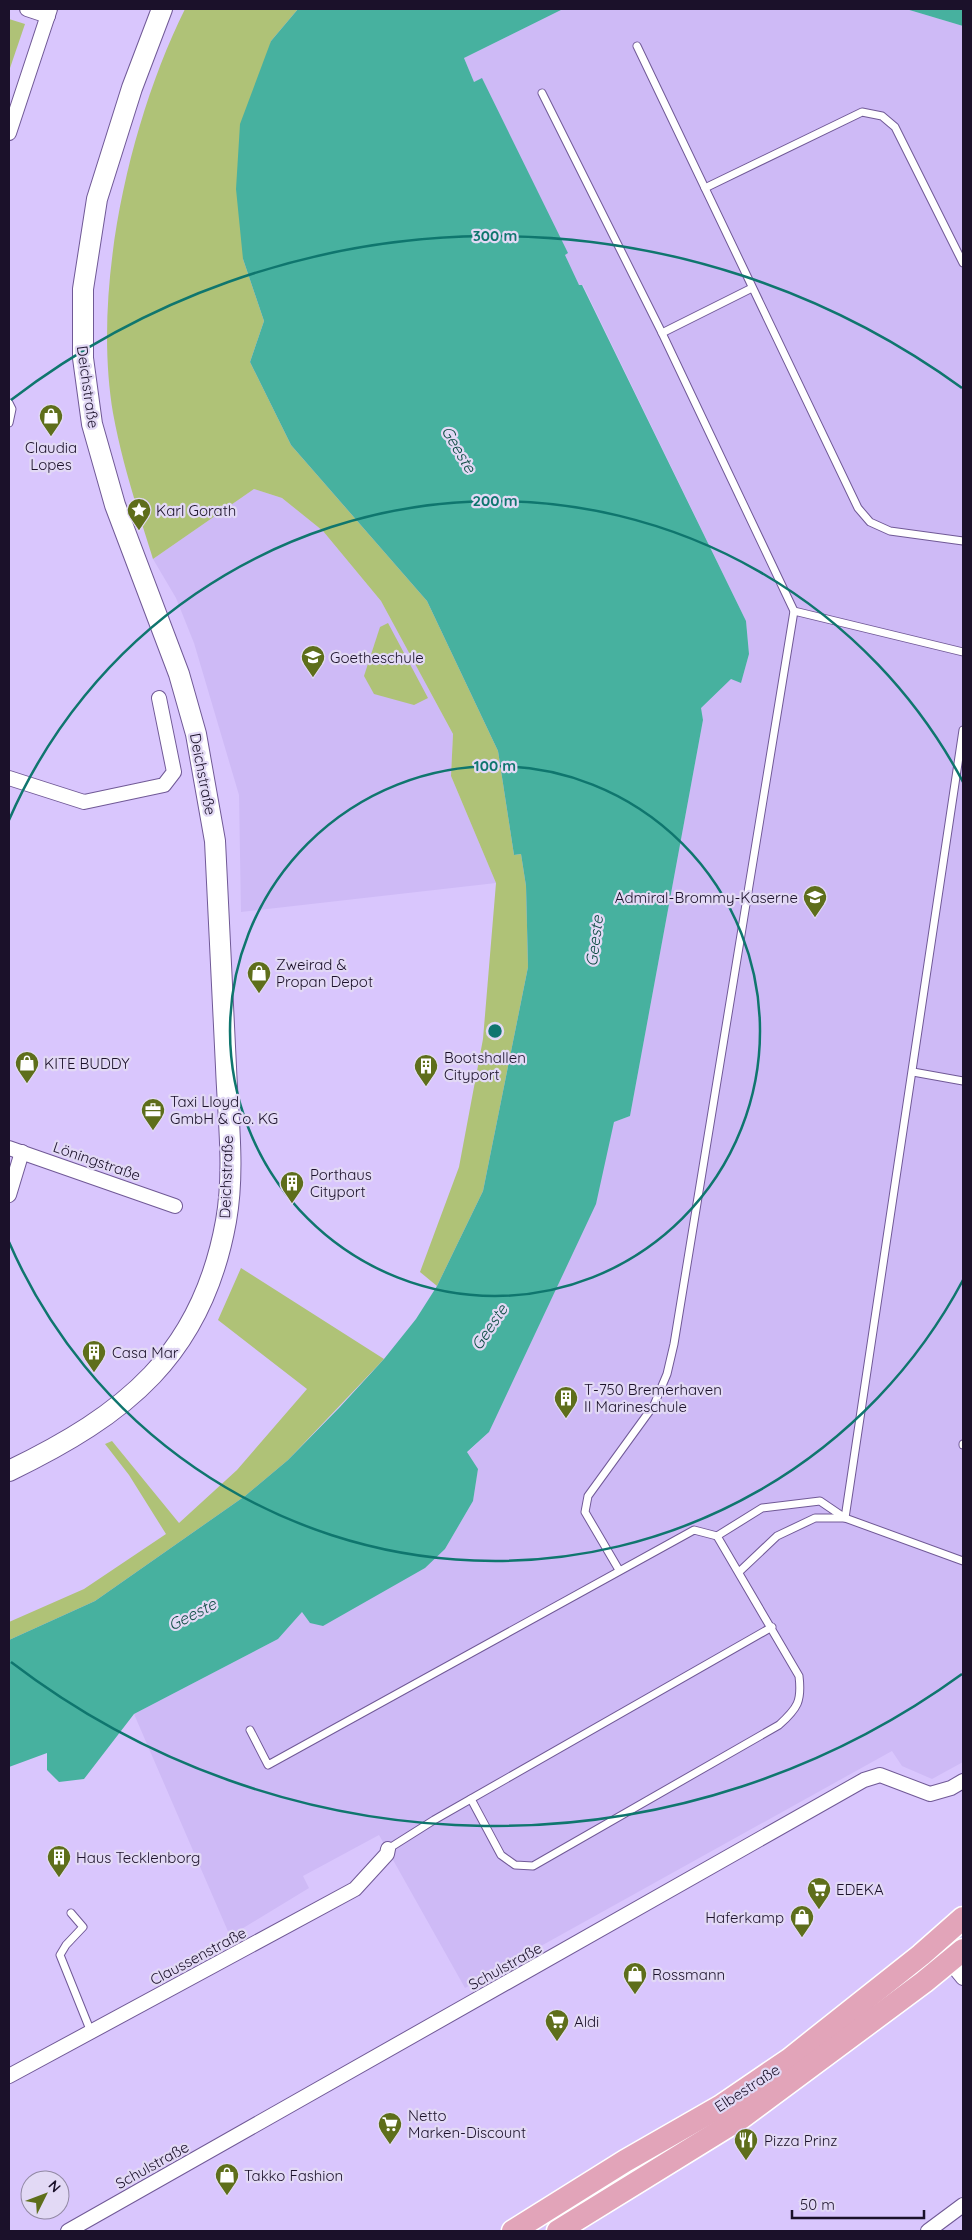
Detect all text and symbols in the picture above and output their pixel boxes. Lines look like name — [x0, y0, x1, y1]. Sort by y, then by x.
text: 300 m — [473, 226, 517, 245]
street label: Deichstraße — [73, 344, 103, 430]
shop icon: Claudia Lopes — [38, 403, 64, 437]
water label: Geeste — [437, 422, 481, 477]
place label: Claudia Lopes — [25, 438, 77, 474]
text: 200 m — [473, 491, 518, 510]
place icon: Karl Gorath — [126, 497, 152, 531]
place label: Karl Gorath — [156, 501, 236, 520]
school or university icon: Goetheschule — [300, 644, 326, 678]
place label: Goetheschule — [330, 648, 424, 667]
street label: Deichstraße — [186, 731, 220, 817]
text: 100 m — [474, 756, 516, 775]
school or university icon: Admiral-Brommy-Kaserne — [802, 884, 828, 918]
place label: Admiral-Brommy-Kaserne — [615, 888, 798, 907]
water label: Geeste — [581, 913, 607, 968]
place label: Zweirad & Propan Depot — [276, 955, 373, 991]
shop icon: Zweirad & Propan Depot — [246, 960, 272, 994]
centre of rings — [486, 1022, 504, 1040]
place label: Bootshallen Cityport — [444, 1048, 526, 1084]
shop icon: KITE BUDDY — [14, 1050, 40, 1084]
building icon: Bootshallen Cityport — [413, 1053, 439, 1087]
place label: KITE BUDDY — [44, 1054, 130, 1073]
place label: Taxi Lloyd GmbH & Co. KG — [170, 1092, 278, 1128]
office icon: Taxi Lloyd GmbH & Co. KG — [140, 1097, 166, 1131]
street label: Deichstraße — [215, 1135, 237, 1219]
street label: Löningstraße — [51, 1137, 143, 1185]
place label: Porthaus Cityport — [310, 1165, 372, 1201]
building icon: Porthaus Cityport — [279, 1170, 305, 1204]
water label: Geeste — [466, 1299, 512, 1354]
building icon: Casa Mar — [81, 1339, 107, 1373]
place label: Casa Mar — [112, 1343, 179, 1362]
place label: T-750 Bremerhaven II Marineschule — [584, 1380, 722, 1416]
building icon: T-750 Bremerhaven II Marineschule — [553, 1385, 579, 1419]
water label: Geeste — [165, 1593, 220, 1635]
building icon: Haus Tecklenborg — [46, 1844, 72, 1878]
place label: Haus Tecklenborg — [76, 1848, 200, 1867]
supermarket icon: EDEKA — [806, 1876, 832, 1910]
place label: EDEKA — [836, 1880, 884, 1899]
shop icon: Haferkamp — [789, 1904, 815, 1938]
place label: Haferkamp — [705, 1908, 784, 1927]
street label: Claussenstraße — [147, 1923, 249, 1989]
street label: Schulstraße — [465, 1938, 545, 1994]
shop icon: Rossmann — [622, 1961, 648, 1995]
place label: Rossmann — [652, 1965, 725, 1984]
supermarket icon: Aldi — [544, 2008, 570, 2042]
place label: Aldi — [574, 2012, 599, 2031]
street label: Elbestraße — [711, 2060, 783, 2116]
place label: Netto Marken-Discount — [408, 2106, 526, 2142]
supermarket icon: Netto Marken-Discount — [377, 2111, 403, 2145]
restaurant icon: Pizza Prinz — [733, 2127, 759, 2161]
place label: Pizza Prinz — [764, 2131, 838, 2150]
street label: Schulstraße — [112, 2137, 192, 2193]
shop icon: Takko Fashion — [214, 2162, 240, 2196]
place label: Takko Fashion — [244, 2166, 343, 2185]
north arrow — [20, 2170, 70, 2220]
text: N — [45, 2176, 65, 2196]
scale bar — [792, 2188, 924, 2220]
text: 50 m — [800, 2195, 835, 2214]

